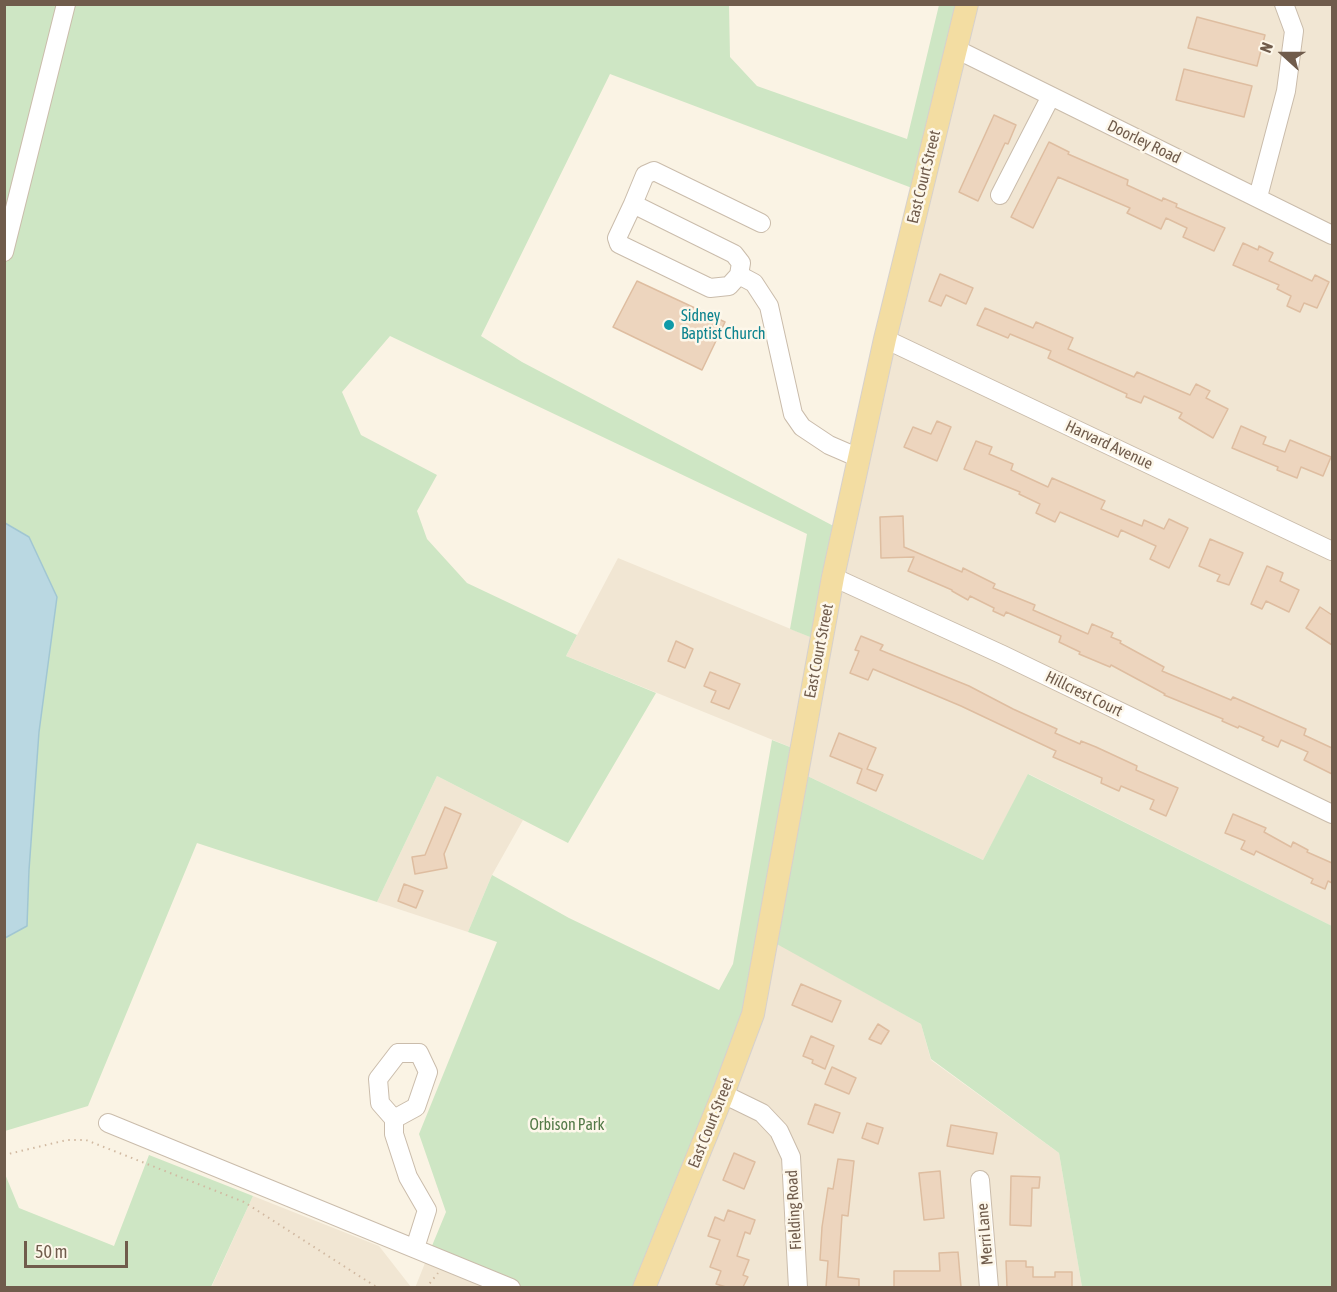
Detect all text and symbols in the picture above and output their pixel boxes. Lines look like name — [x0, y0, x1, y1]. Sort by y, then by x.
north arrow — [1253, 24, 1313, 84]
text: N — [1256, 40, 1276, 55]
street label: Doorley Road — [1104, 116, 1184, 168]
street label: East Court Street — [903, 128, 945, 226]
place label: Sidney Baptist Church — [681, 306, 765, 344]
marker: Sidney Baptist Church — [662, 318, 676, 332]
street label: Harvard Avenue — [1062, 416, 1156, 474]
street label: East Court Street — [800, 602, 838, 700]
street label: Hillcrest Court — [1042, 667, 1126, 721]
street label: East Court Street — [684, 1075, 738, 1171]
park label: Orbison Park — [529, 1115, 605, 1135]
street label: Fielding Road — [782, 1169, 806, 1251]
street label: Merri Lane — [973, 1202, 997, 1266]
scale bar — [27, 1229, 130, 1267]
text: 50 m — [35, 1241, 67, 1262]

